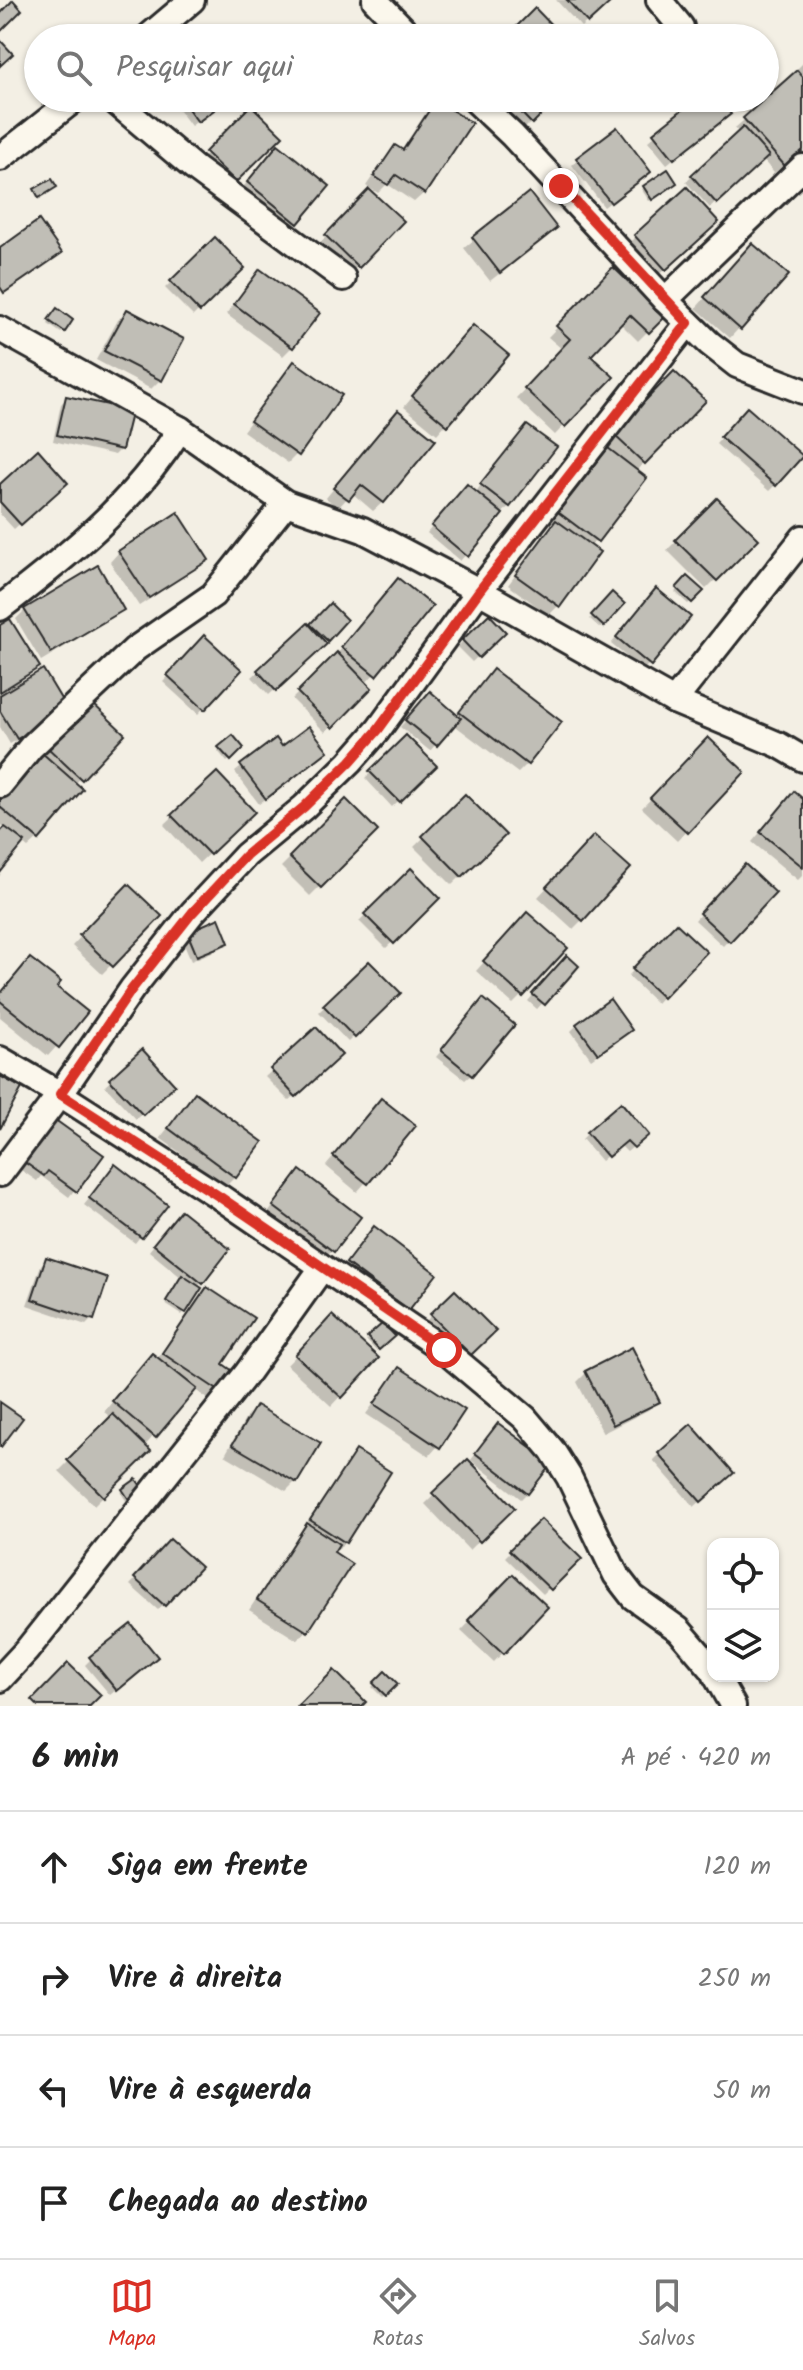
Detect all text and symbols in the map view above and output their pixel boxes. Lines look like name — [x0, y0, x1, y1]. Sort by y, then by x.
search box — [24, 24, 779, 112]
text: Pesquisar aqui — [116, 44, 293, 92]
icon: search — [52, 46, 96, 90]
route end — [543, 168, 579, 204]
route start — [426, 1332, 462, 1368]
map controls — [707, 1538, 779, 1682]
button: locate — [707, 1538, 779, 1610]
button: layers — [707, 1610, 779, 1682]
text: 6 min — [32, 1731, 119, 1785]
text: A pé · 420 m — [620, 1737, 771, 1779]
text: Siga em frente — [108, 1843, 308, 1891]
icon: ahead — [32, 1845, 76, 1889]
text: 120 m — [704, 1846, 771, 1888]
text: Vire à direita — [108, 1955, 282, 2003]
icon: right — [32, 1957, 76, 2001]
text: 250 m — [698, 1958, 771, 2000]
text: Vire à esquerda — [108, 2067, 312, 2115]
icon: left — [32, 2069, 76, 2113]
text: 50 m — [713, 2070, 771, 2112]
text: Chegada ao destino — [108, 2179, 368, 2227]
icon: arrive — [32, 2181, 76, 2225]
tab: Mapa — [108, 2274, 156, 2357]
tab: Rotas — [372, 2274, 423, 2357]
tab: Salvos — [639, 2274, 695, 2357]

